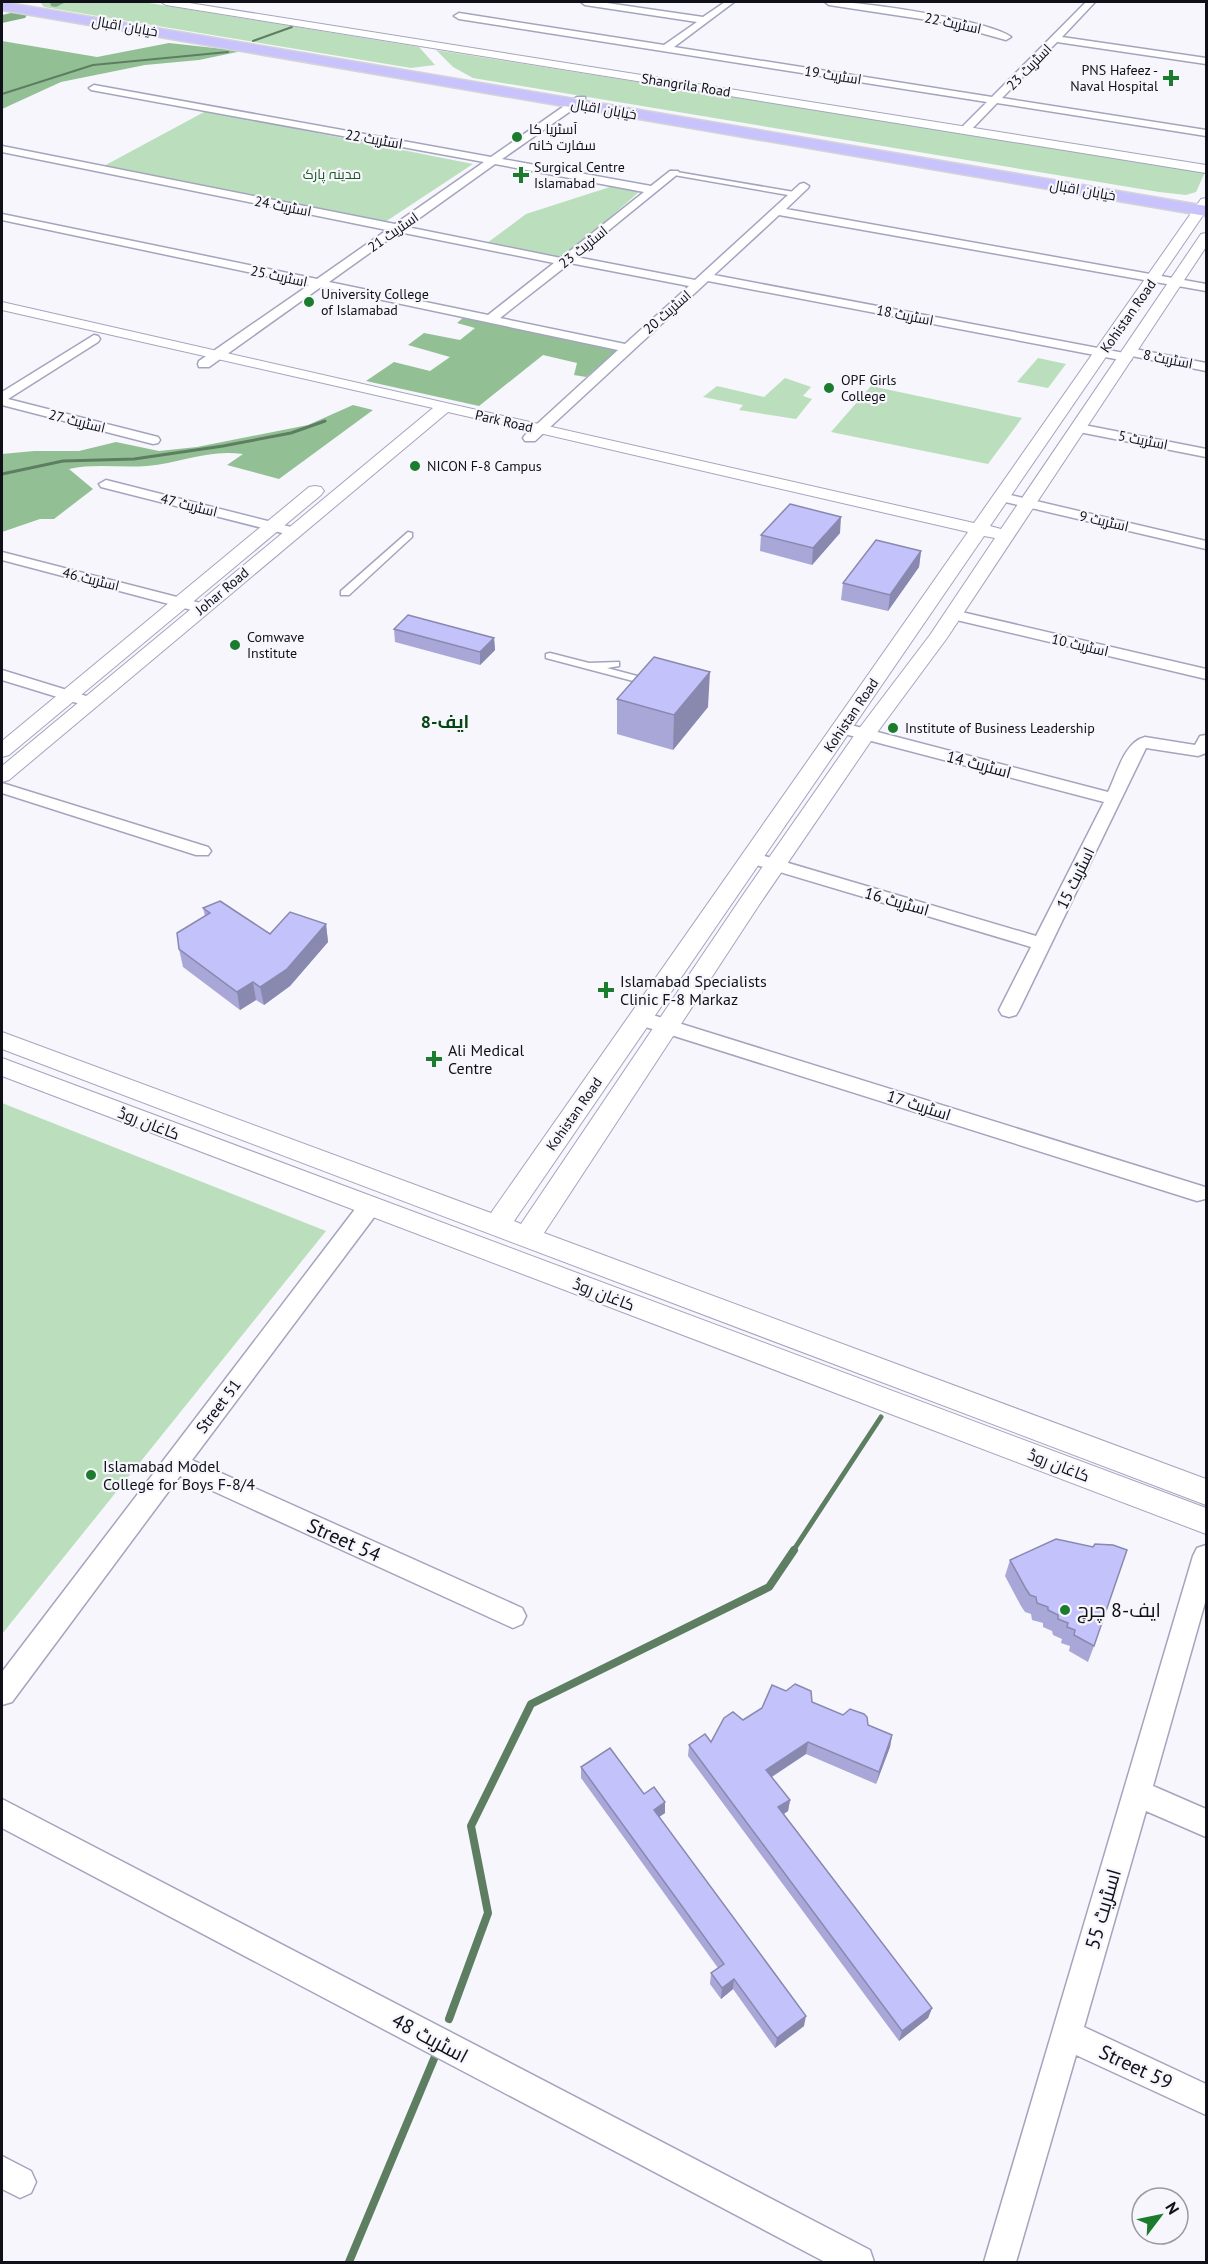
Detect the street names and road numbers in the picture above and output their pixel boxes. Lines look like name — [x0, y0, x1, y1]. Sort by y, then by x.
street label: اسٹریٹ 22 — [923, 8, 983, 38]
street label: خیابان اقبال — [91, 11, 159, 41]
street label: اسٹریٹ 23 — [1002, 40, 1056, 94]
street label: اسٹریٹ 19 — [803, 62, 863, 88]
street label: Shangrila Road — [640, 69, 732, 101]
street label: خیابان اقبال — [570, 94, 638, 124]
street label: اسٹریٹ 22 — [344, 125, 404, 153]
street label: خیابان اقبال — [1049, 175, 1117, 205]
street label: اسٹریٹ 24 — [253, 192, 313, 220]
street label: اسٹریٹ 21 — [364, 208, 422, 256]
street label: اسٹریٹ 23 — [555, 222, 611, 272]
street label: اسٹریٹ 25 — [249, 261, 309, 291]
street label: Kohistan Road — [1096, 276, 1160, 356]
street label: اسٹریٹ 20 — [639, 286, 695, 338]
street label: اسٹریٹ 18 — [875, 301, 935, 329]
street label: اسٹریٹ 8 — [1142, 345, 1194, 373]
street label: اسٹریٹ 27 — [47, 405, 107, 437]
street label: Park Road — [473, 406, 535, 436]
street label: اسٹریٹ 5 — [1117, 426, 1169, 454]
street label: اسٹریٹ 47 — [159, 489, 219, 521]
street label: اسٹریٹ 9 — [1078, 507, 1130, 535]
street label: اسٹریٹ 46 — [61, 563, 121, 595]
street label: Johar Road — [191, 563, 252, 619]
street label: اسٹریٹ 10 — [1050, 630, 1110, 660]
street label: Kohistan Road — [820, 675, 882, 755]
street label: اسٹریٹ 14 — [944, 746, 1014, 782]
street label: اسٹریٹ 15 — [1052, 844, 1098, 912]
street label: اسٹریٹ 16 — [862, 882, 932, 920]
street label: Kohistan Road — [542, 1074, 606, 1154]
street label: اسٹریٹ 17 — [884, 1085, 954, 1125]
street label: کاغان روڈ — [115, 1102, 183, 1145]
street label: کاغان روڈ — [570, 1273, 638, 1316]
street label: Street 51 — [191, 1375, 245, 1437]
street label: کاغان روڈ — [1025, 1444, 1093, 1487]
street label: Street 54 — [303, 1512, 385, 1568]
street label: اسٹریٹ 55 — [1079, 1866, 1127, 1952]
street label: اسٹریٹ 48 — [387, 2007, 473, 2069]
street label: Street 59 — [1095, 2039, 1177, 2095]

